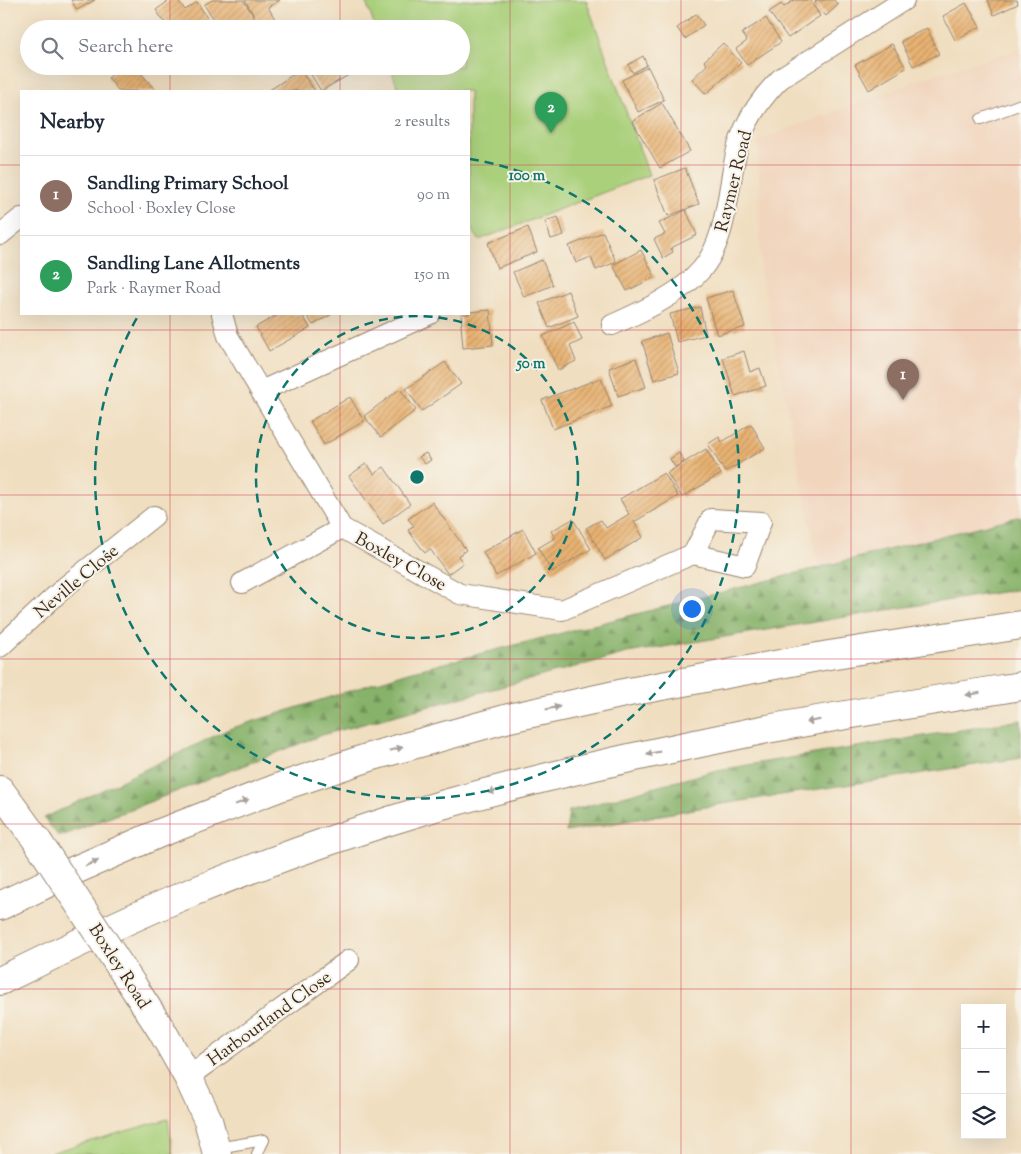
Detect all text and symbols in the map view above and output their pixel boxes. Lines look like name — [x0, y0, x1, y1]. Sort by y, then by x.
search box — [20, 20, 470, 75]
icon: search — [38, 34, 66, 62]
text: Search here — [78, 34, 173, 61]
pin: 2 — [535, 92, 567, 133]
text: Nearby — [40, 108, 105, 138]
text: 2 results — [394, 111, 450, 134]
street label: Raymer Road — [710, 128, 760, 235]
text: 100 m — [509, 166, 546, 187]
text: Sandling Primary School — [87, 171, 289, 198]
text: 1 — [53, 184, 59, 207]
text: 90 m — [417, 184, 450, 207]
text: School · Boxley Close — [87, 198, 236, 221]
text: Sandling Lane Allotments — [87, 251, 300, 278]
text: 2 — [52, 264, 60, 287]
text: 150 m — [414, 264, 450, 287]
text: Park · Raymer Road — [87, 278, 221, 301]
text: 50 m — [516, 354, 546, 375]
pin: 1 — [887, 359, 919, 400]
centre of rings — [408, 468, 426, 486]
street label: Boxley Close — [349, 527, 451, 599]
street label: Neville Close — [29, 539, 125, 626]
your location — [679, 596, 705, 622]
one-way arrow — [965, 690, 981, 698]
one-way arrow — [546, 704, 561, 712]
one-way arrow — [804, 718, 820, 726]
one-way arrow — [389, 745, 404, 753]
one-way arrow — [646, 749, 661, 757]
one-way arrow — [488, 787, 503, 795]
one-way arrow — [235, 797, 249, 805]
one-way arrow — [85, 858, 99, 866]
street label: Boxley Road — [81, 919, 156, 1015]
street label: Harbourland Close — [203, 966, 338, 1074]
map controls — [961, 1004, 1006, 1139]
button: + — [961, 1004, 1006, 1049]
button: − — [961, 1049, 1006, 1094]
button: layers — [961, 1094, 1006, 1139]

